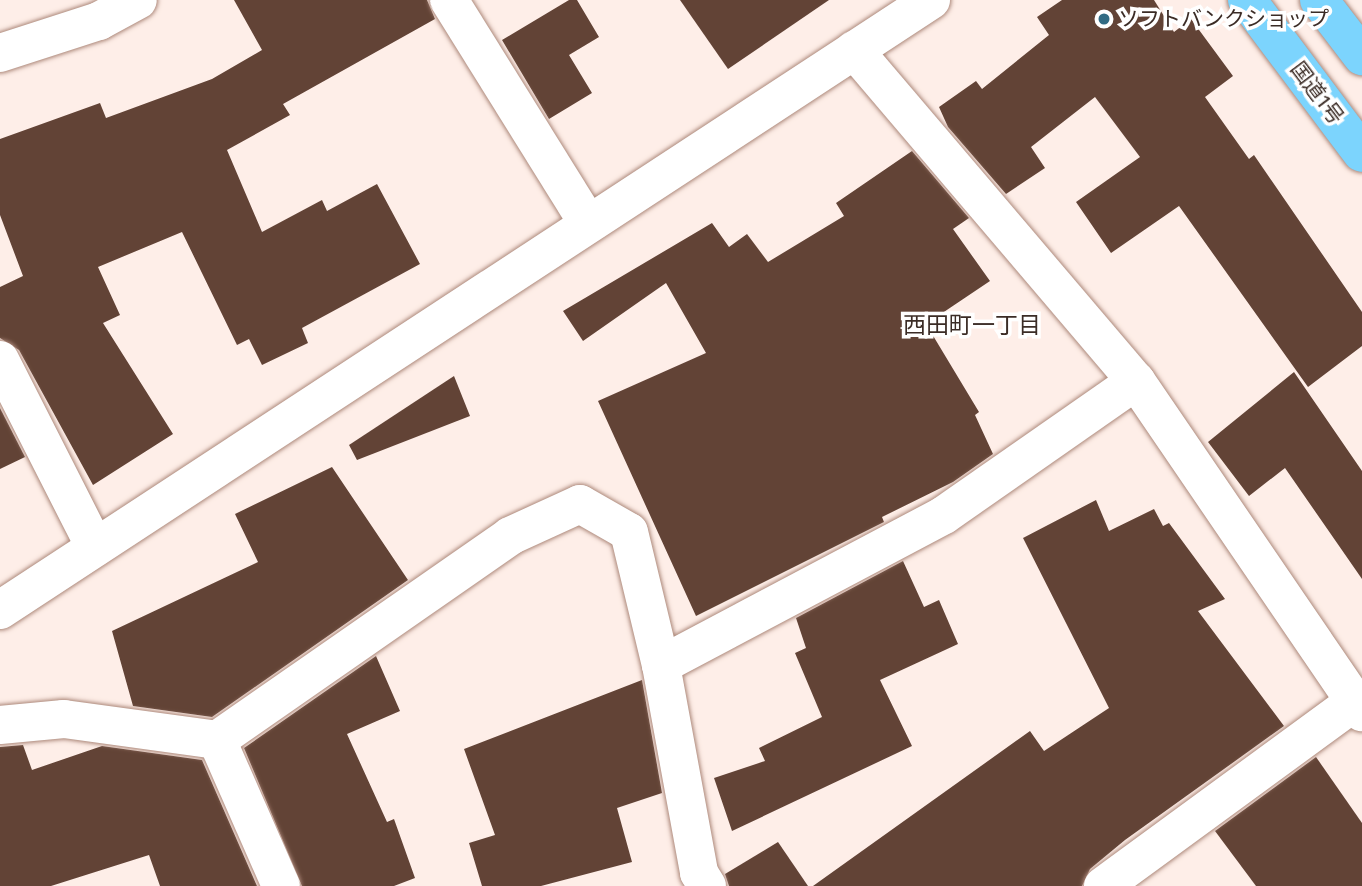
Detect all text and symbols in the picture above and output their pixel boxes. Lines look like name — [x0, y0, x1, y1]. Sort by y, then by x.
place label: ソフトバンクショップ — [1118, 6, 1328, 32]
marker: ソフトバンクショップ — [1096, 11, 1112, 27]
street label: 国道1号 — [1285, 57, 1349, 129]
district label: 西田町一丁目 — [903, 311, 1041, 339]

